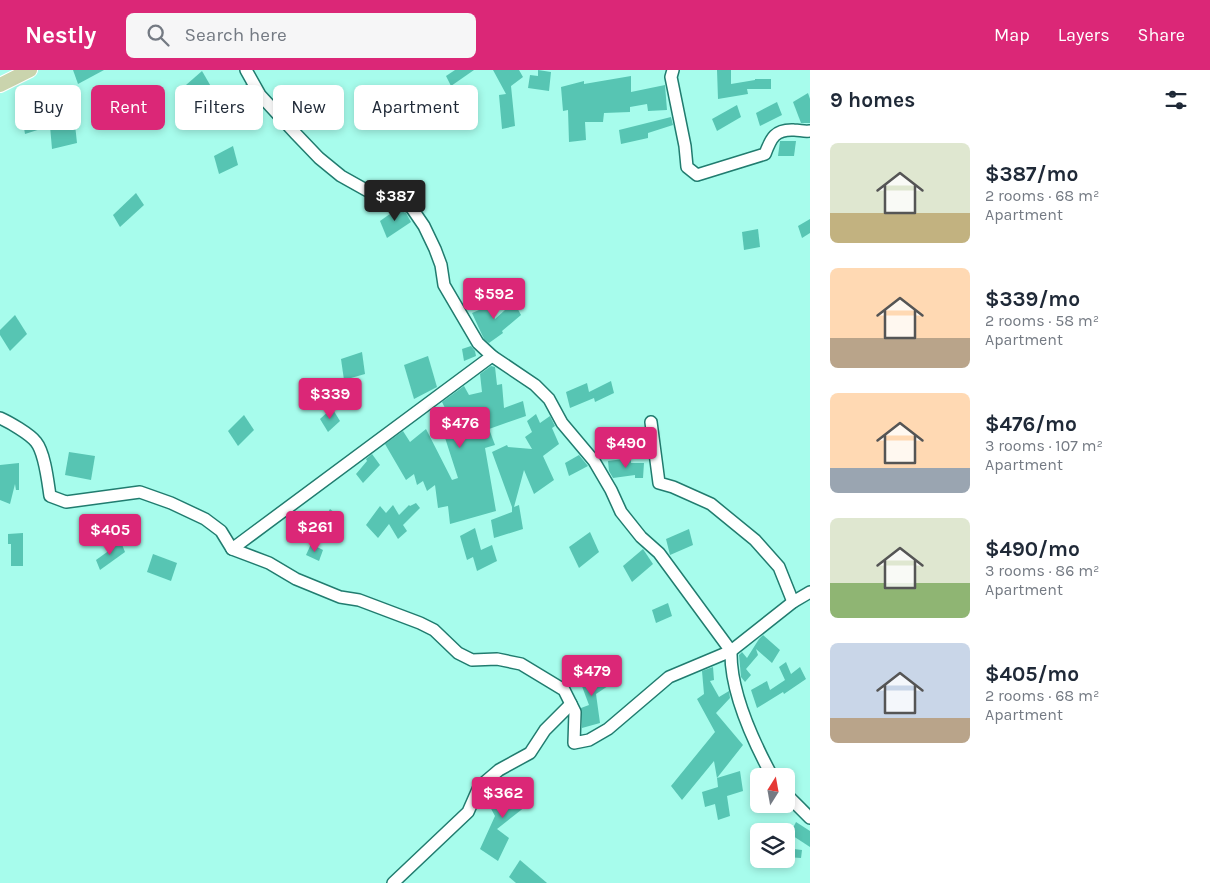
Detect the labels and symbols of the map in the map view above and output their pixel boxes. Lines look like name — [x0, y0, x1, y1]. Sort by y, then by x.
pin: $387 — [365, 180, 425, 222]
pin: $592 — [464, 278, 524, 320]
pin: $339 — [300, 378, 360, 420]
pin: $476 — [430, 406, 490, 449]
pin: $490 — [596, 426, 656, 469]
pin: $261 — [285, 510, 345, 553]
pin: $405 — [80, 514, 140, 556]
pin: $479 — [562, 654, 622, 697]
north arrow — [750, 768, 795, 812]
pin: $362 — [473, 776, 533, 819]

